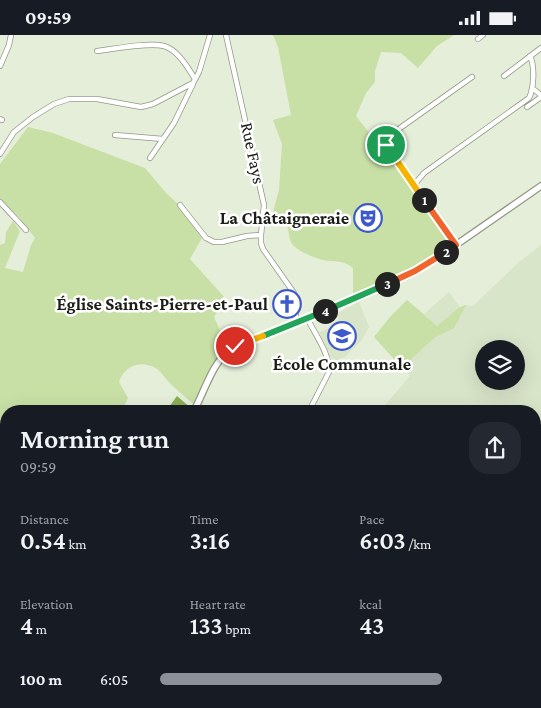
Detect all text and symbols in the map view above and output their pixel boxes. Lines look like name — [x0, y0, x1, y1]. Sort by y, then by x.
text: 09:59 — [25, 7, 72, 28]
street label: Rue Fays — [237, 120, 269, 186]
pin — [365, 124, 407, 166]
icon: arrive — [372, 131, 400, 159]
pin: 1 — [412, 187, 436, 213]
text: 1 — [422, 192, 427, 208]
theatre icon: La Châtaigneraie — [353, 203, 383, 233]
place label: La Châtaigneraie — [220, 208, 349, 228]
pin: 2 — [434, 239, 458, 265]
text: 2 — [443, 244, 450, 260]
pin: 3 — [374, 271, 400, 297]
text: 3 — [384, 276, 391, 292]
church icon: Église Saints-Pierre-et-Paul — [272, 289, 302, 319]
place label: Église Saints-Pierre-et-Paul — [57, 294, 268, 314]
pin: 4 — [312, 299, 338, 323]
text: 4 — [322, 303, 329, 319]
school or university icon: École Communale — [327, 321, 357, 351]
pin — [214, 325, 256, 367]
icon: check — [221, 332, 249, 360]
map controls — [475, 340, 525, 390]
button: layers — [475, 340, 525, 390]
place label: École Communale — [273, 354, 411, 374]
button: share — [469, 422, 521, 474]
text: Morning run — [20, 423, 169, 454]
text: 09:59 — [20, 458, 56, 475]
text: Distance — [20, 511, 69, 527]
text: Time — [190, 511, 218, 527]
text: Pace — [359, 511, 385, 527]
text: 0.54 — [20, 527, 66, 554]
text: 3:16 — [190, 527, 230, 554]
text: 6:03 — [359, 527, 406, 554]
text: km — [66, 536, 87, 552]
text: /km — [406, 536, 431, 552]
text: Elevation — [20, 596, 73, 612]
text: Heart rate — [190, 596, 246, 612]
text: kcal — [359, 596, 382, 612]
text: 4 — [20, 612, 33, 639]
text: 133 — [190, 612, 223, 639]
text: 43 — [359, 612, 384, 639]
text: m — [33, 621, 47, 637]
text: bpm — [223, 621, 251, 637]
text: 100 m — [20, 671, 62, 688]
text: 6:05 — [100, 671, 128, 688]

